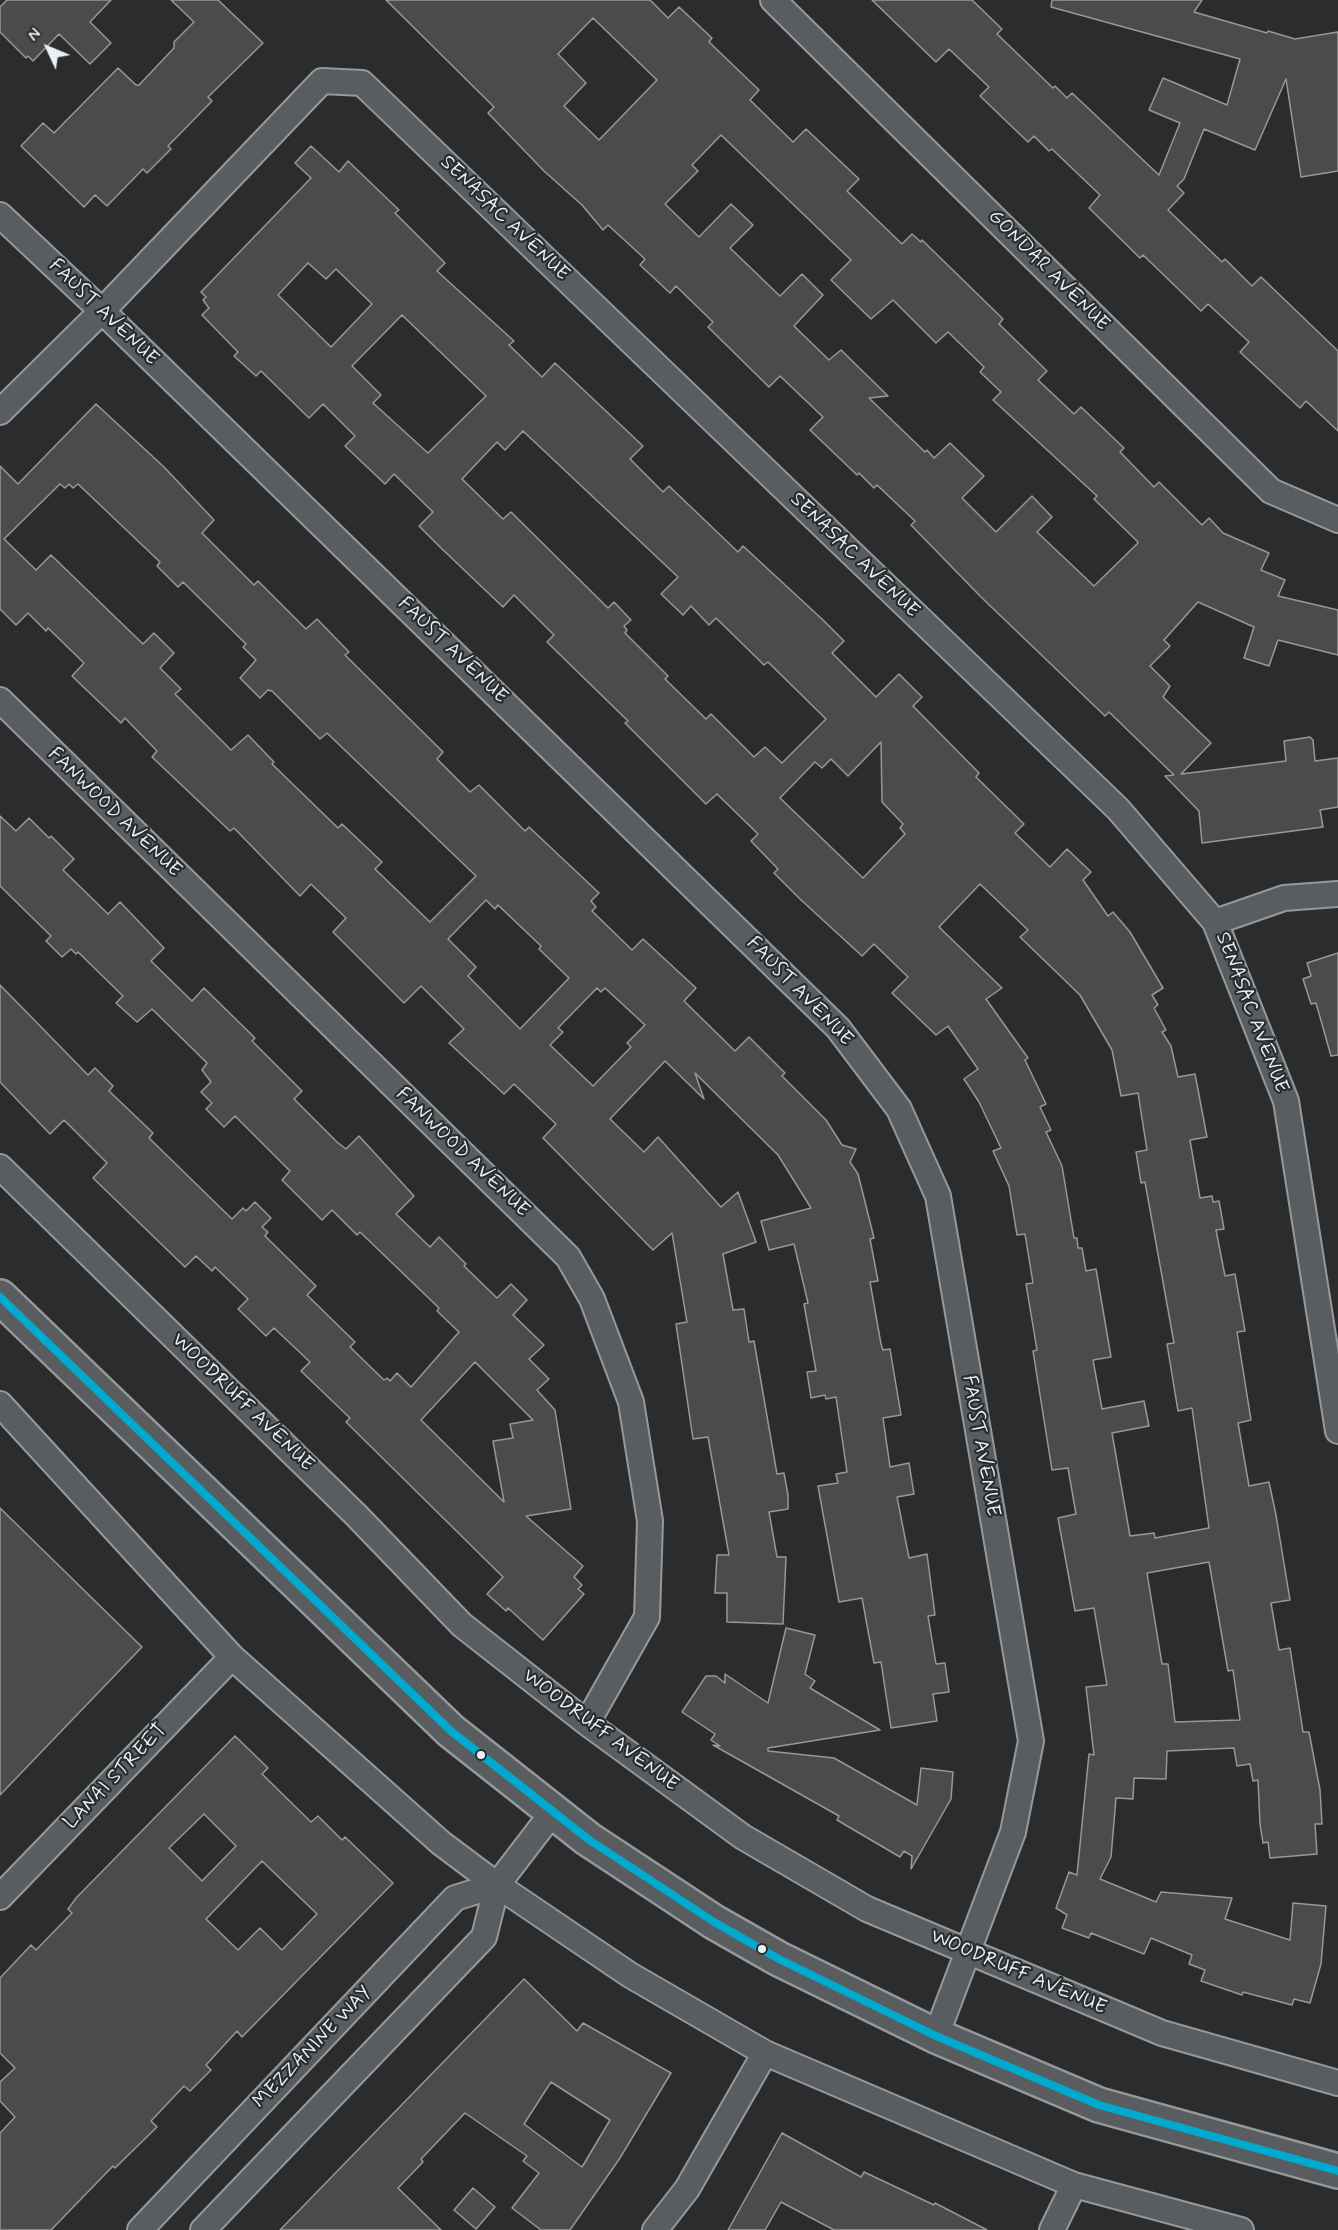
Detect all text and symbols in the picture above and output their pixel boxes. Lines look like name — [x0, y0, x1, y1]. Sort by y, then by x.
north arrow — [18, 18, 78, 78]
text: N — [23, 24, 46, 46]
street label: SENASAC AVENUE — [434, 151, 574, 287]
street label: GONDAR AVENUE — [982, 205, 1114, 337]
street label: FAUST AVENUE — [43, 255, 163, 371]
street label: SENASAC AVENUE — [784, 488, 924, 624]
street label: FAUST AVENUE — [392, 593, 512, 709]
street label: FANWOOD AVENUE — [42, 743, 186, 883]
street label: SENASAC AVENUE — [1209, 929, 1293, 1097]
street label: FAUST AVENUE — [741, 932, 857, 1052]
street label: FANWOOD AVENUE — [390, 1083, 534, 1223]
street label: WOODRUFF AVENUE — [166, 1329, 318, 1477]
street label: FAUST AVENUE — [956, 1373, 1004, 1519]
street label: WOODRUFF AVENUE — [517, 1665, 683, 1797]
street label: LANAI STREET — [59, 1719, 173, 1835]
unlabelled marker — [475, 1749, 487, 1761]
street label: WOODRUFF AVENUE — [926, 1925, 1110, 2021]
unlabelled marker — [756, 1943, 768, 1955]
street label: MEZZANINE WAY — [249, 1982, 377, 2114]

